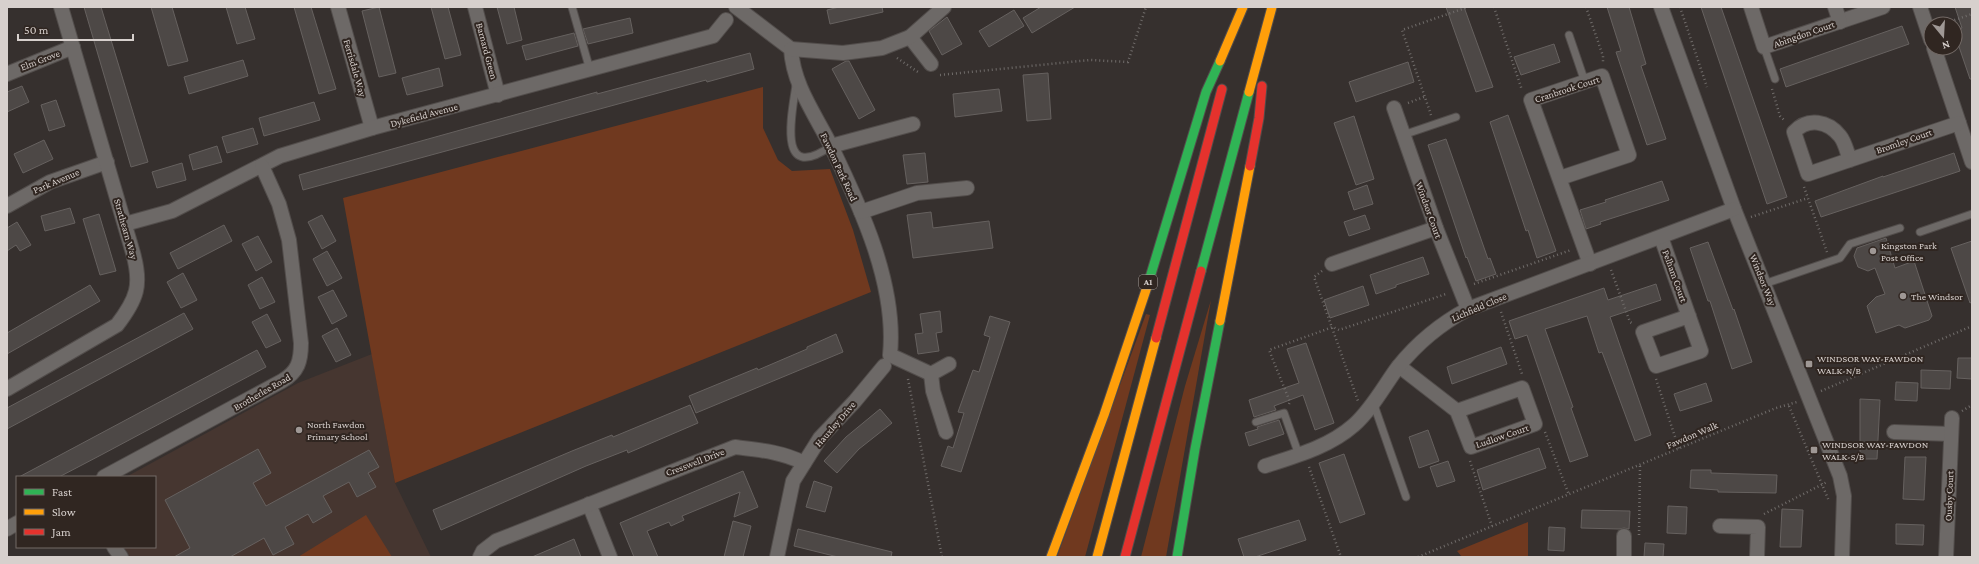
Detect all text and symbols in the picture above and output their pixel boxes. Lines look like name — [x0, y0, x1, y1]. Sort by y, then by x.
scale bar — [18, 16, 133, 42]
north arrow — [1923, 16, 1963, 56]
street label: Abingdon Court — [1772, 18, 1837, 50]
street label: Barnard Green — [474, 22, 500, 81]
text: 50 m — [24, 23, 49, 37]
street label: Ferrisdale Way — [342, 38, 369, 98]
text: N — [1940, 39, 1952, 53]
street label: Elm Grove — [19, 47, 62, 73]
street label: Cranbrook Court — [1533, 73, 1601, 105]
street label: Dykefield Avenue — [389, 101, 459, 129]
street label: Bromley Court — [1875, 126, 1934, 156]
street label: Fawdon Park Road — [818, 131, 860, 203]
street label: Park Avenue — [31, 166, 81, 196]
street label: Windsor Court — [1414, 180, 1445, 241]
street label: Strathearn Way — [112, 197, 140, 261]
place label: Kingston Park Post Office — [1881, 240, 1937, 263]
marker: Kingston Park Post Office — [1868, 246, 1878, 256]
street label: Pelham Court — [1660, 248, 1690, 304]
street label: Windsor Way — [1748, 253, 1778, 308]
road number: A1 — [1139, 275, 1157, 289]
street label: Lichfield Close — [1450, 290, 1509, 323]
marker: The Windsor — [1898, 291, 1908, 301]
place label: The Windsor — [1911, 291, 1963, 302]
place label: WINDSOR WAY-FAWDON WALK-N/B — [1817, 353, 1924, 376]
marker: WINDSOR WAY-FAWDON WALK-N/B — [1804, 359, 1814, 369]
street label: Brotherlee Road — [232, 371, 293, 413]
street label: Hauxley Drive — [812, 399, 858, 449]
place label: North Fawdon Primary School — [307, 419, 368, 442]
street label: Fawdon Walk — [1665, 419, 1720, 451]
street label: Ludlow Court — [1474, 422, 1531, 450]
marker: North Fawdon Primary School — [294, 425, 304, 435]
place label: WINDSOR WAY-FAWDON WALK-S/B — [1822, 439, 1929, 462]
marker: WINDSOR WAY-FAWDON WALK-S/B — [1809, 445, 1819, 455]
street label: Cresswell Drive — [664, 446, 726, 478]
street label: Ousby Court — [1943, 470, 1955, 521]
legend — [16, 476, 156, 548]
text: Fast — [52, 485, 73, 499]
text: Slow — [52, 505, 76, 519]
text: Jam — [51, 525, 71, 539]

